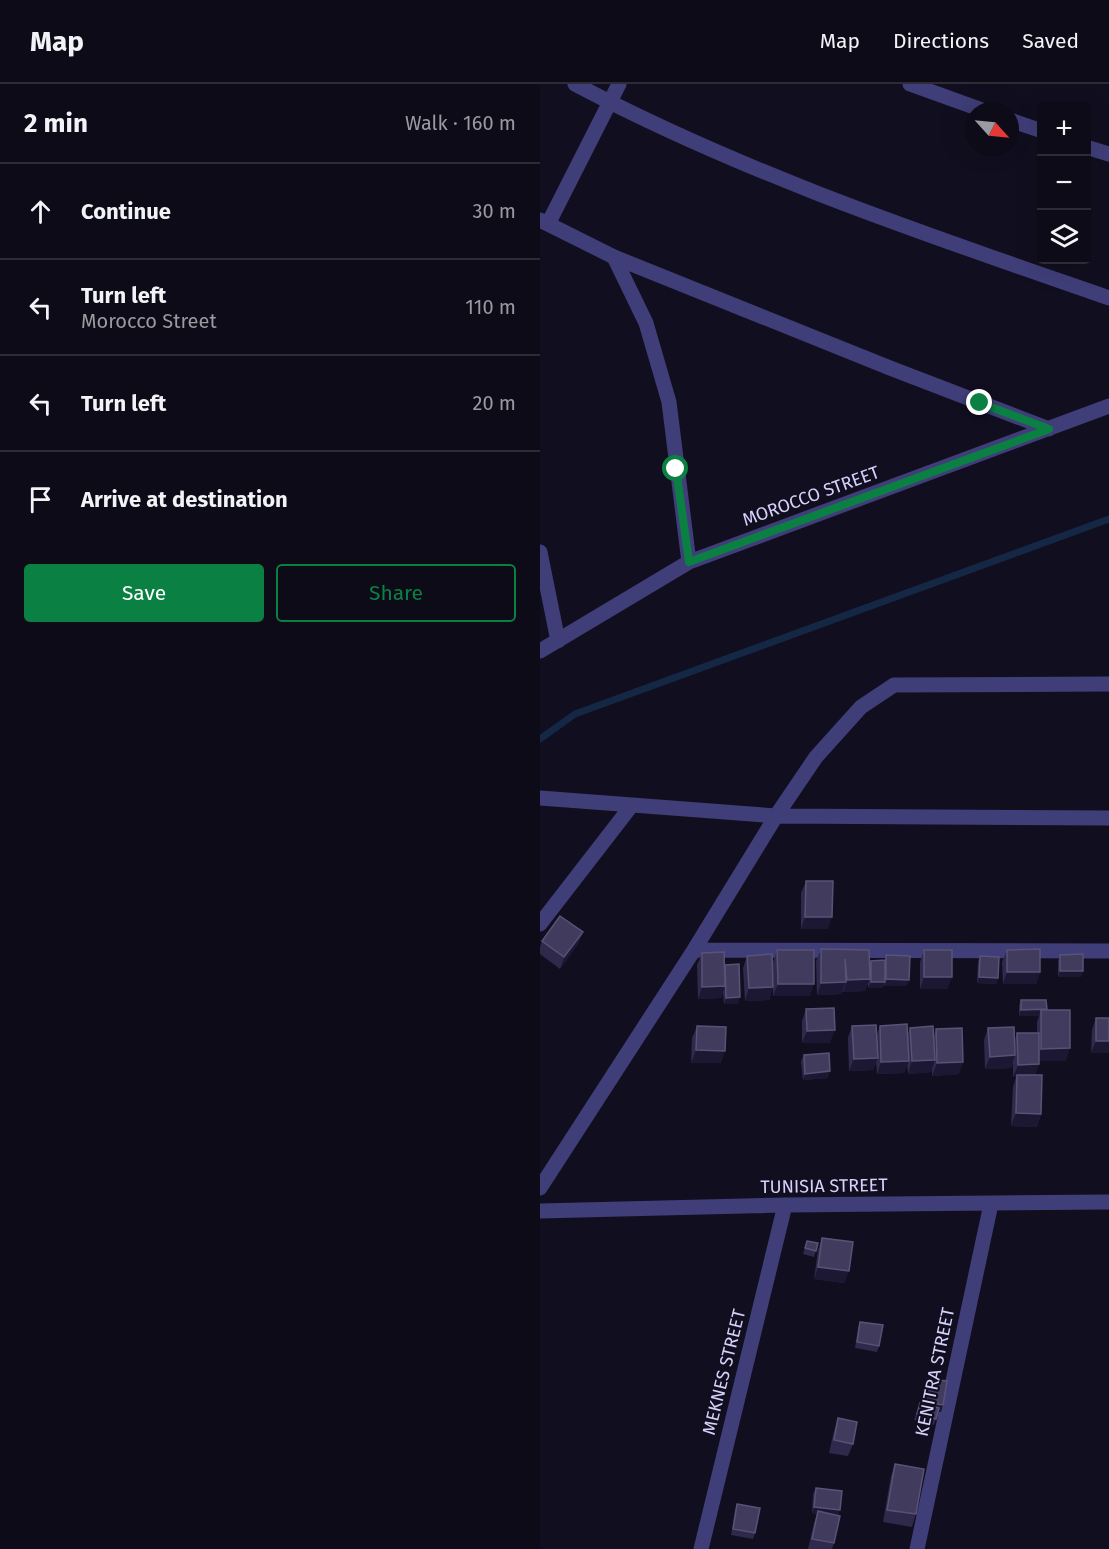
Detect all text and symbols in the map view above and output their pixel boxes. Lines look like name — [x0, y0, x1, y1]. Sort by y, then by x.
text: Map — [30, 25, 84, 58]
text: Map — [820, 28, 860, 54]
text: Directions — [893, 28, 989, 54]
text: Saved — [1022, 28, 1079, 54]
north arrow — [965, 102, 1019, 156]
map controls — [1037, 102, 1091, 264]
button: + — [1037, 102, 1091, 156]
text: 2 min — [24, 108, 88, 139]
text: Walk · 160 m — [405, 111, 516, 135]
button: − — [1037, 156, 1091, 210]
icon: ahead — [24, 195, 57, 228]
text: Continue — [81, 198, 171, 225]
text: 30 m — [472, 199, 516, 223]
button: layers — [1037, 210, 1091, 264]
text: Turn left — [81, 282, 166, 309]
icon: left — [24, 291, 57, 324]
text: 110 m — [465, 295, 516, 319]
text: Morocco Street — [81, 309, 217, 333]
icon: left — [24, 387, 57, 420]
route end — [966, 389, 992, 415]
text: Turn left — [81, 390, 166, 417]
text: 20 m — [473, 391, 516, 415]
route start — [662, 455, 688, 481]
street label: MOROCCO STREET — [739, 461, 883, 531]
icon: arrive — [24, 483, 57, 516]
text: Arrive at destination — [81, 486, 288, 513]
button: Save — [24, 564, 264, 622]
button: Share — [276, 564, 516, 622]
street label: TUNISIA STREET — [760, 1174, 888, 1198]
street label: KENITRA STREET — [911, 1305, 960, 1439]
street label: MEKNES STREET — [698, 1306, 750, 1437]

